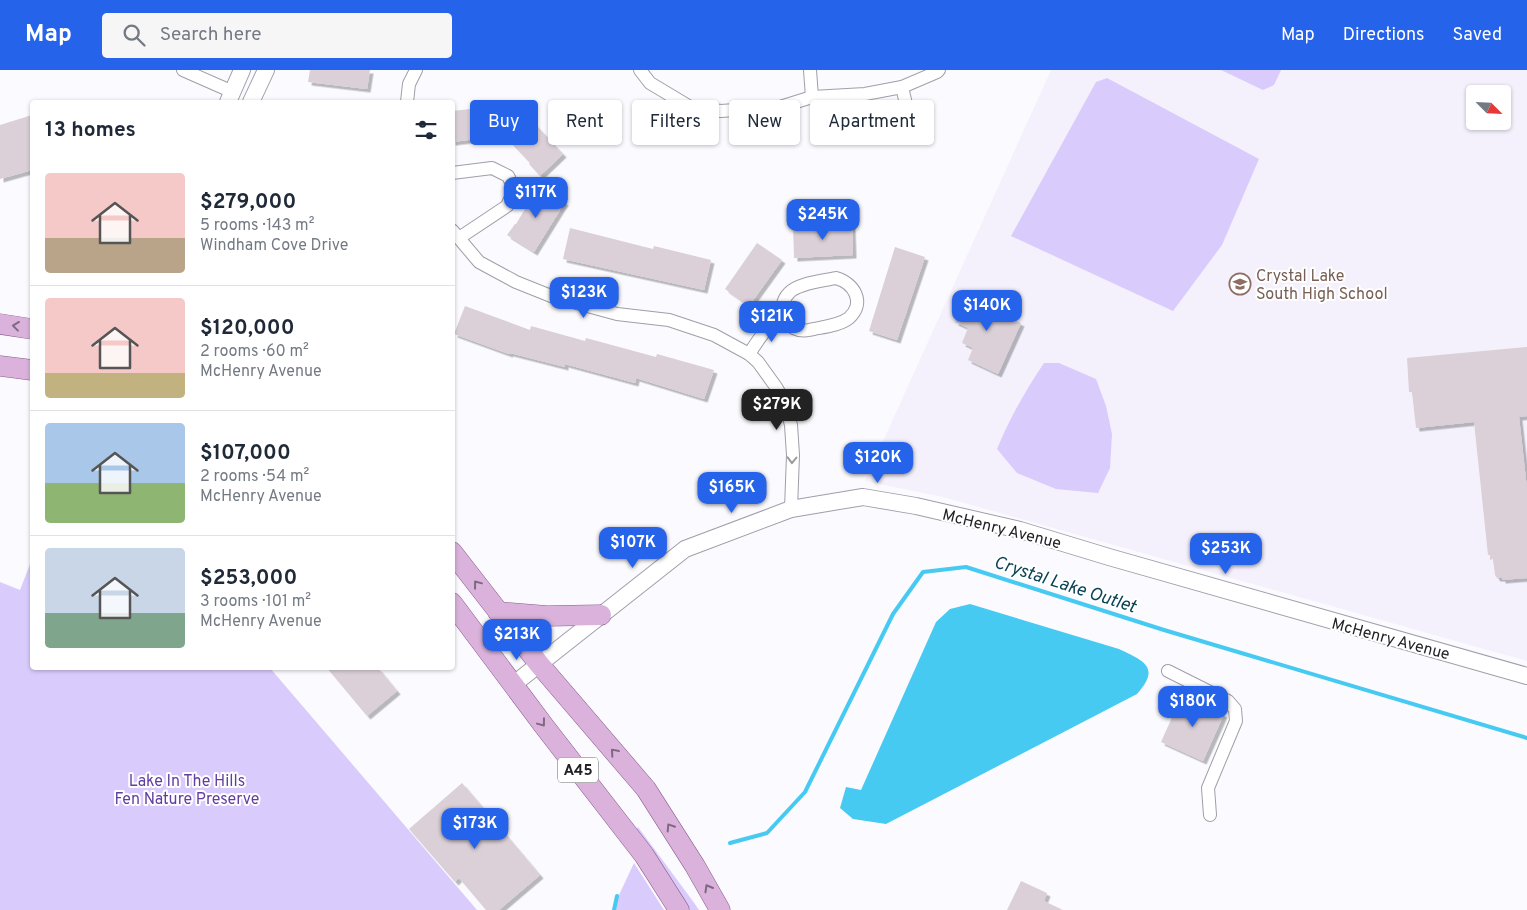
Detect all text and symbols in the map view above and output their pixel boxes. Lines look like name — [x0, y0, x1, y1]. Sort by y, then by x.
search box — [102, 13, 452, 58]
text: Map — [25, 20, 72, 50]
icon: search — [120, 21, 148, 49]
text: Search here — [160, 23, 261, 47]
text: Map — [1281, 24, 1315, 47]
text: Directions — [1343, 24, 1425, 47]
text: Saved — [1453, 24, 1502, 47]
north arrow — [1466, 85, 1511, 130]
map controls — [1466, 85, 1511, 130]
chip: Buy — [470, 100, 538, 145]
chip: Rent — [548, 100, 622, 145]
chip: Filters — [632, 100, 719, 145]
chip: New — [729, 100, 800, 145]
chip: Apartment — [810, 100, 934, 145]
icon: filters — [412, 116, 440, 144]
text: 13 homes — [45, 117, 136, 144]
pin: $117K — [501, 176, 571, 219]
text: $117K — [515, 183, 557, 203]
text: $279,000 — [200, 189, 296, 216]
icon: home — [85, 193, 145, 253]
pin: $245K — [788, 198, 858, 241]
text: $245K — [798, 205, 848, 225]
text: 5 rooms · 143 m² — [200, 216, 314, 236]
text: Windham Cove Drive — [200, 236, 348, 256]
place label: Crystal Lake South High School — [1256, 267, 1388, 305]
school or university icon: Crystal Lake South High School — [1228, 272, 1252, 296]
pin: $123K — [549, 276, 619, 319]
text: $123K — [561, 283, 607, 303]
pin: $140K — [952, 290, 1022, 332]
text: $140K — [963, 296, 1011, 316]
pin: $121K — [737, 300, 807, 343]
text: $121K — [750, 307, 794, 327]
text: $120,000 — [200, 315, 295, 342]
icon: home — [85, 318, 145, 378]
one-way arrow — [12, 322, 21, 332]
text: 2 rooms · 60 m² — [200, 342, 309, 362]
text: McHenry Avenue — [200, 362, 322, 382]
pin: $279K — [742, 388, 812, 431]
text: $279K — [752, 395, 802, 415]
text: $107,000 — [200, 440, 291, 467]
pin: $120K — [843, 442, 913, 484]
icon: home — [85, 443, 145, 503]
text: $120K — [854, 448, 902, 468]
one-way arrow — [787, 456, 798, 464]
text: 2 rooms · 54 m² — [200, 467, 309, 487]
pin: $165K — [697, 472, 767, 514]
text: $165K — [709, 478, 756, 498]
text: McHenry Avenue — [200, 487, 322, 507]
street label: McHenry Avenue — [940, 506, 1063, 554]
pin: $107K — [598, 526, 668, 569]
pin: $253K — [1191, 532, 1261, 575]
text: $107K — [610, 533, 656, 553]
text: $253K — [1201, 539, 1251, 559]
water label: Crystal Lake Outlet — [991, 552, 1140, 620]
text: $253,000 — [200, 565, 297, 592]
icon: home — [85, 568, 145, 628]
one-way arrow — [474, 581, 482, 590]
text: 3 rooms · 101 m² — [200, 592, 311, 612]
text: McHenry Avenue — [200, 612, 322, 632]
street label: McHenry Avenue — [1329, 615, 1452, 665]
pin: $213K — [482, 618, 552, 661]
text: $213K — [494, 625, 540, 645]
pin: $180K — [1158, 686, 1228, 728]
text: $180K — [1169, 692, 1217, 712]
one-way arrow — [537, 717, 545, 726]
one-way arrow — [611, 748, 620, 757]
road number: A45 — [558, 758, 598, 782]
park label: Lake In The Hills Fen Nature Preserve — [115, 772, 259, 810]
pin: $173K — [440, 808, 510, 850]
text: $173K — [452, 814, 498, 834]
one-way arrow — [667, 823, 676, 833]
one-way arrow — [704, 884, 714, 893]

